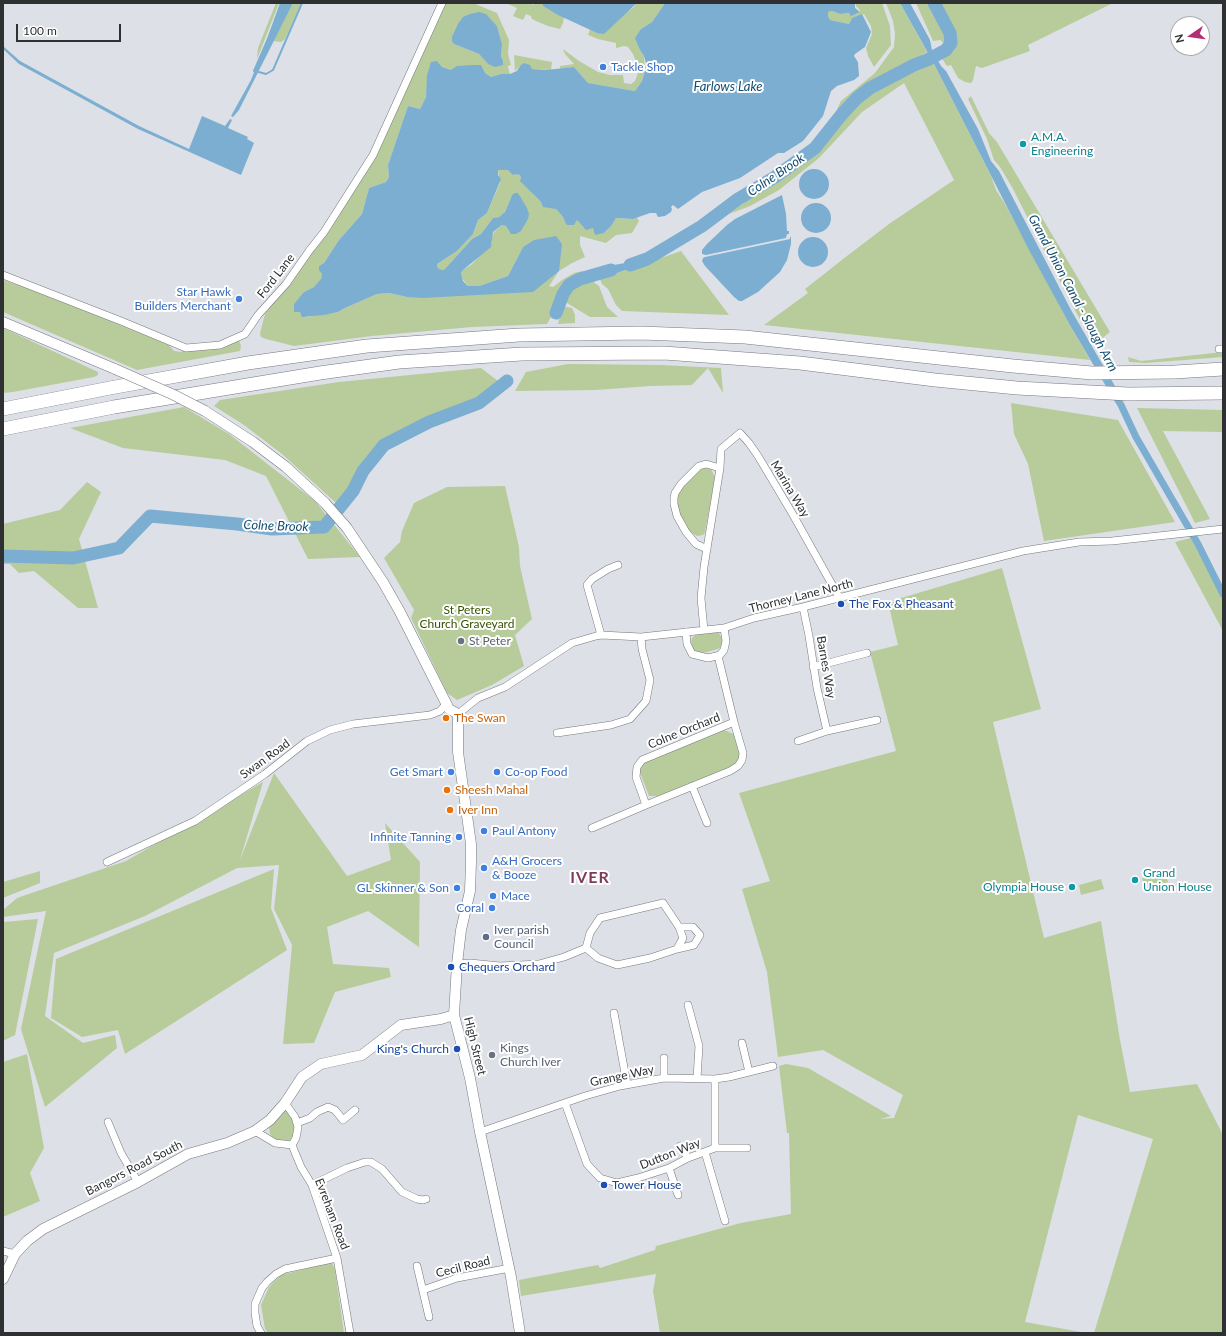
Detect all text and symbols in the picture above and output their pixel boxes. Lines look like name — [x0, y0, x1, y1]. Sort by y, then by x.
scale bar — [18, 16, 123, 42]
north arrow — [1170, 16, 1210, 56]
text: 100 m — [23, 23, 57, 38]
text: N — [1172, 33, 1186, 44]
place label: Tackle Shop — [611, 60, 673, 74]
marker: Tackle Shop — [598, 62, 608, 72]
water label: Farlows Lake — [693, 79, 763, 95]
place label: A.M.A. Engineering — [1031, 130, 1093, 158]
marker: A.M.A. Engineering — [1018, 139, 1028, 149]
water label: Colne Brook — [745, 150, 807, 200]
water label: Grand Union Canal - Slough Arm — [1025, 212, 1121, 374]
street label: Ford Lane — [254, 251, 298, 301]
place label: Star Hawk Builders Merchant — [135, 285, 231, 313]
marker: Star Hawk Builders Merchant — [234, 294, 244, 304]
street label: Marina Way — [767, 458, 813, 520]
water label: Colne Brook — [243, 517, 309, 535]
street label: Thorney Lane North — [748, 576, 854, 616]
place label: The Fox & Pheasant — [849, 597, 954, 611]
marker: The Fox & Pheasant — [836, 599, 846, 609]
park label: St Peters Church Graveyard — [420, 603, 514, 631]
place label: St Peter — [469, 634, 511, 648]
street label: Barnes Way — [813, 635, 839, 699]
marker: St Peter — [456, 636, 466, 646]
street label: Colne Orchard — [646, 710, 722, 752]
place label: The Swan — [454, 711, 505, 725]
marker: The Swan — [441, 713, 451, 723]
street label: Swan Road — [237, 736, 293, 782]
place label: Get Smart — [390, 765, 443, 779]
place label: Co-op Food — [505, 765, 567, 779]
marker: Get Smart — [446, 767, 456, 777]
marker: Co-op Food — [492, 767, 502, 777]
place label: Sheesh Mahal — [455, 783, 528, 797]
marker: Sheesh Mahal — [442, 785, 452, 795]
place label: Iver Inn — [458, 803, 498, 817]
marker: Iver Inn — [445, 805, 455, 815]
place label: Paul Antony — [492, 824, 556, 838]
marker: Paul Antony — [479, 826, 489, 836]
place label: Infinite Tanning — [370, 830, 451, 844]
marker: Infinite Tanning — [454, 832, 464, 842]
place label: A&H Grocers & Booze — [492, 854, 562, 882]
marker: A&H Grocers & Booze — [479, 863, 489, 873]
place label: Grand Union House — [1143, 866, 1212, 894]
district label: IVER — [570, 868, 610, 888]
marker: Grand Union House — [1130, 875, 1140, 885]
place label: Olympia House — [983, 880, 1064, 894]
place label: GL Skinner & Son — [357, 881, 449, 895]
marker: Olympia House — [1067, 882, 1077, 892]
marker: GL Skinner & Son — [452, 883, 462, 893]
place label: Mace — [501, 889, 530, 903]
marker: Mace — [488, 891, 498, 901]
place label: Coral — [456, 901, 484, 915]
marker: Coral — [487, 903, 497, 913]
place label: Iver parish Council — [494, 923, 549, 951]
marker: Iver parish Council — [481, 932, 491, 942]
place label: Chequers Orchard — [459, 960, 555, 974]
marker: Chequers Orchard — [446, 962, 456, 972]
street label: High Street — [461, 1015, 489, 1077]
place label: Kings Church Iver — [500, 1041, 561, 1069]
place label: King's Church — [377, 1042, 449, 1056]
marker: King's Church — [452, 1044, 462, 1054]
marker: Kings Church Iver — [487, 1050, 497, 1060]
street label: Grange Way — [589, 1062, 655, 1090]
street label: Dutton Way — [638, 1135, 702, 1173]
street label: Bangors Road South — [83, 1137, 185, 1199]
street label: Evreham Road — [312, 1176, 352, 1252]
place label: Tower House — [612, 1178, 681, 1192]
marker: Tower House — [599, 1180, 609, 1190]
street label: Cecil Road — [434, 1253, 492, 1281]

